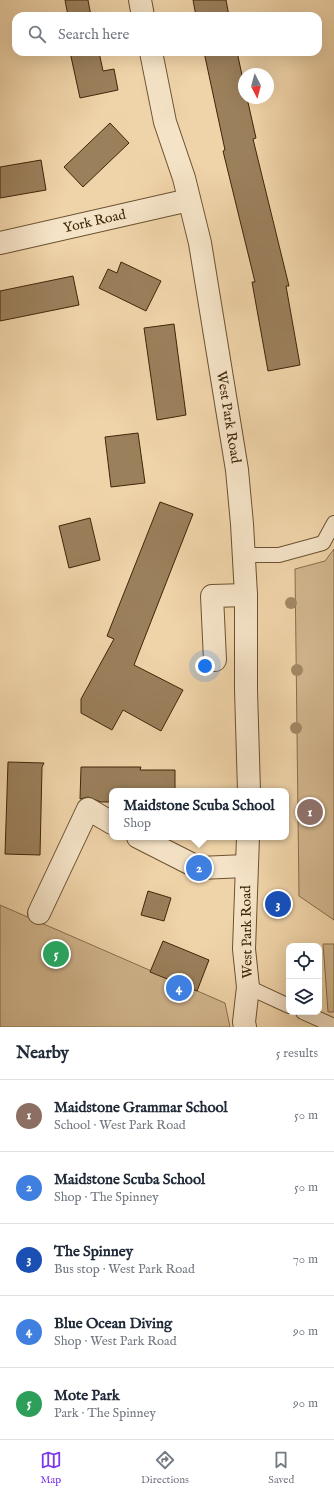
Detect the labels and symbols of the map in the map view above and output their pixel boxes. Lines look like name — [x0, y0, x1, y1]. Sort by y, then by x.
north arrow — [238, 68, 274, 104]
street label: York Road — [62, 206, 128, 237]
street label: West Park Road — [212, 370, 245, 465]
your location — [195, 656, 215, 676]
pin: 1 — [297, 797, 323, 827]
pin: 2 — [186, 853, 212, 883]
street label: West Park Road — [237, 885, 257, 979]
pin: 3 — [265, 889, 291, 919]
pin: 5 — [43, 939, 69, 969]
pin: 4 — [166, 973, 192, 1003]

